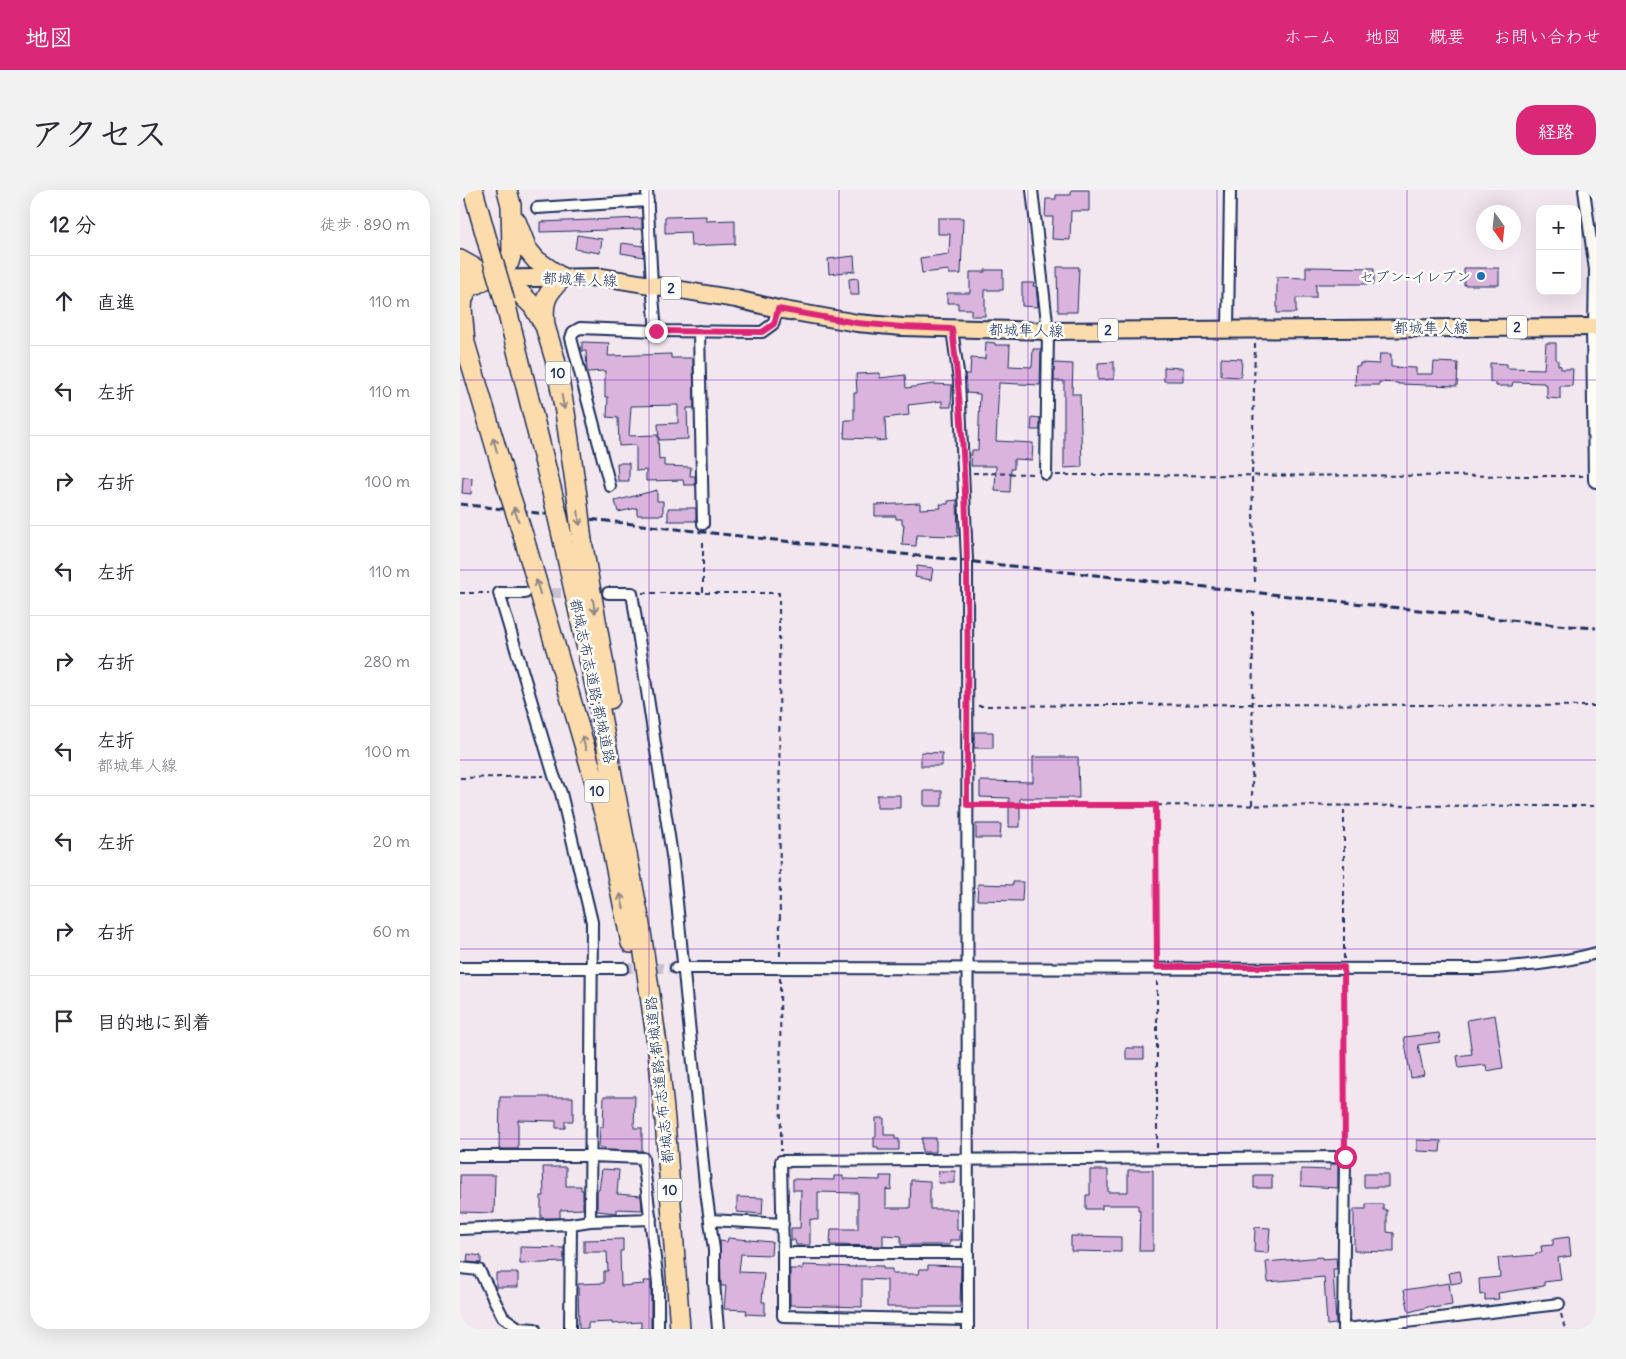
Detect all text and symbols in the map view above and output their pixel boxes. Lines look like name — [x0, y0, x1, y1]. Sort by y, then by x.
text: 地図 — [25, 22, 73, 52]
text: ホーム — [1284, 25, 1337, 48]
text: 地図 — [1365, 25, 1401, 48]
text: 概要 — [1429, 25, 1465, 48]
text: お問い合わせ — [1493, 25, 1601, 48]
button: 経路 — [1516, 105, 1596, 155]
text: アクセス — [30, 111, 168, 155]
north arrow — [1476, 205, 1521, 250]
map controls — [1536, 205, 1581, 295]
button: + — [1536, 205, 1581, 250]
text: 12 分 — [50, 211, 96, 238]
text: 徒歩 · 890 m — [320, 214, 410, 234]
button: − — [1536, 250, 1581, 295]
place label: セブン-イレブン — [1360, 267, 1471, 286]
street label: 都城隼人線 — [542, 268, 618, 290]
marker: セブン-イレブン — [1475, 270, 1487, 282]
road number: 2 — [661, 276, 681, 300]
icon: ahead — [50, 287, 78, 315]
text: 直進 — [97, 290, 135, 314]
text: 110 m — [369, 291, 410, 311]
road number: 2 — [1507, 315, 1527, 338]
road number: 2 — [1098, 318, 1118, 342]
street label: 都城隼人線 — [1393, 318, 1469, 337]
route end — [645, 320, 668, 343]
street label: 都城隼人線 — [988, 320, 1064, 340]
road number: 10 — [546, 362, 570, 384]
icon: left — [50, 377, 78, 405]
text: 左折 — [97, 380, 135, 404]
text: 110 m — [369, 381, 410, 401]
one-way arrow — [559, 394, 569, 410]
one-way arrow — [489, 438, 499, 454]
icon: right — [50, 467, 78, 495]
text: 右折 — [97, 470, 135, 494]
text: 100 m — [365, 471, 410, 491]
one-way arrow — [511, 506, 520, 522]
one-way arrow — [575, 510, 585, 526]
icon: left — [50, 557, 78, 585]
text: 左折 — [97, 560, 135, 584]
text: 110 m — [369, 561, 410, 581]
one-way arrow — [533, 580, 543, 596]
street label: 都城志布志道路;都城道路 — [566, 597, 620, 765]
one-way arrow — [589, 598, 599, 614]
icon: right — [50, 647, 78, 675]
text: 右折 — [97, 650, 135, 674]
text: 280 m — [364, 651, 410, 671]
text: 左折 — [97, 728, 135, 752]
one-way arrow — [578, 736, 588, 752]
icon: left — [50, 737, 78, 765]
text: 100 m — [365, 741, 410, 761]
text: 都城隼人線 — [97, 755, 177, 775]
road number: 10 — [584, 780, 610, 802]
icon: left — [50, 827, 78, 855]
text: 左折 — [97, 830, 135, 854]
text: 20 m — [373, 831, 410, 851]
one-way arrow — [617, 894, 627, 910]
icon: right — [50, 917, 78, 945]
text: 右折 — [97, 920, 135, 944]
text: 60 m — [372, 921, 410, 941]
street label: 都城志布志道路;都城道路 — [641, 995, 677, 1165]
icon: arrive — [50, 1007, 78, 1035]
text: 目的地に到着 — [97, 1010, 211, 1034]
route start — [1334, 1146, 1357, 1169]
road number: 10 — [658, 1178, 682, 1202]

